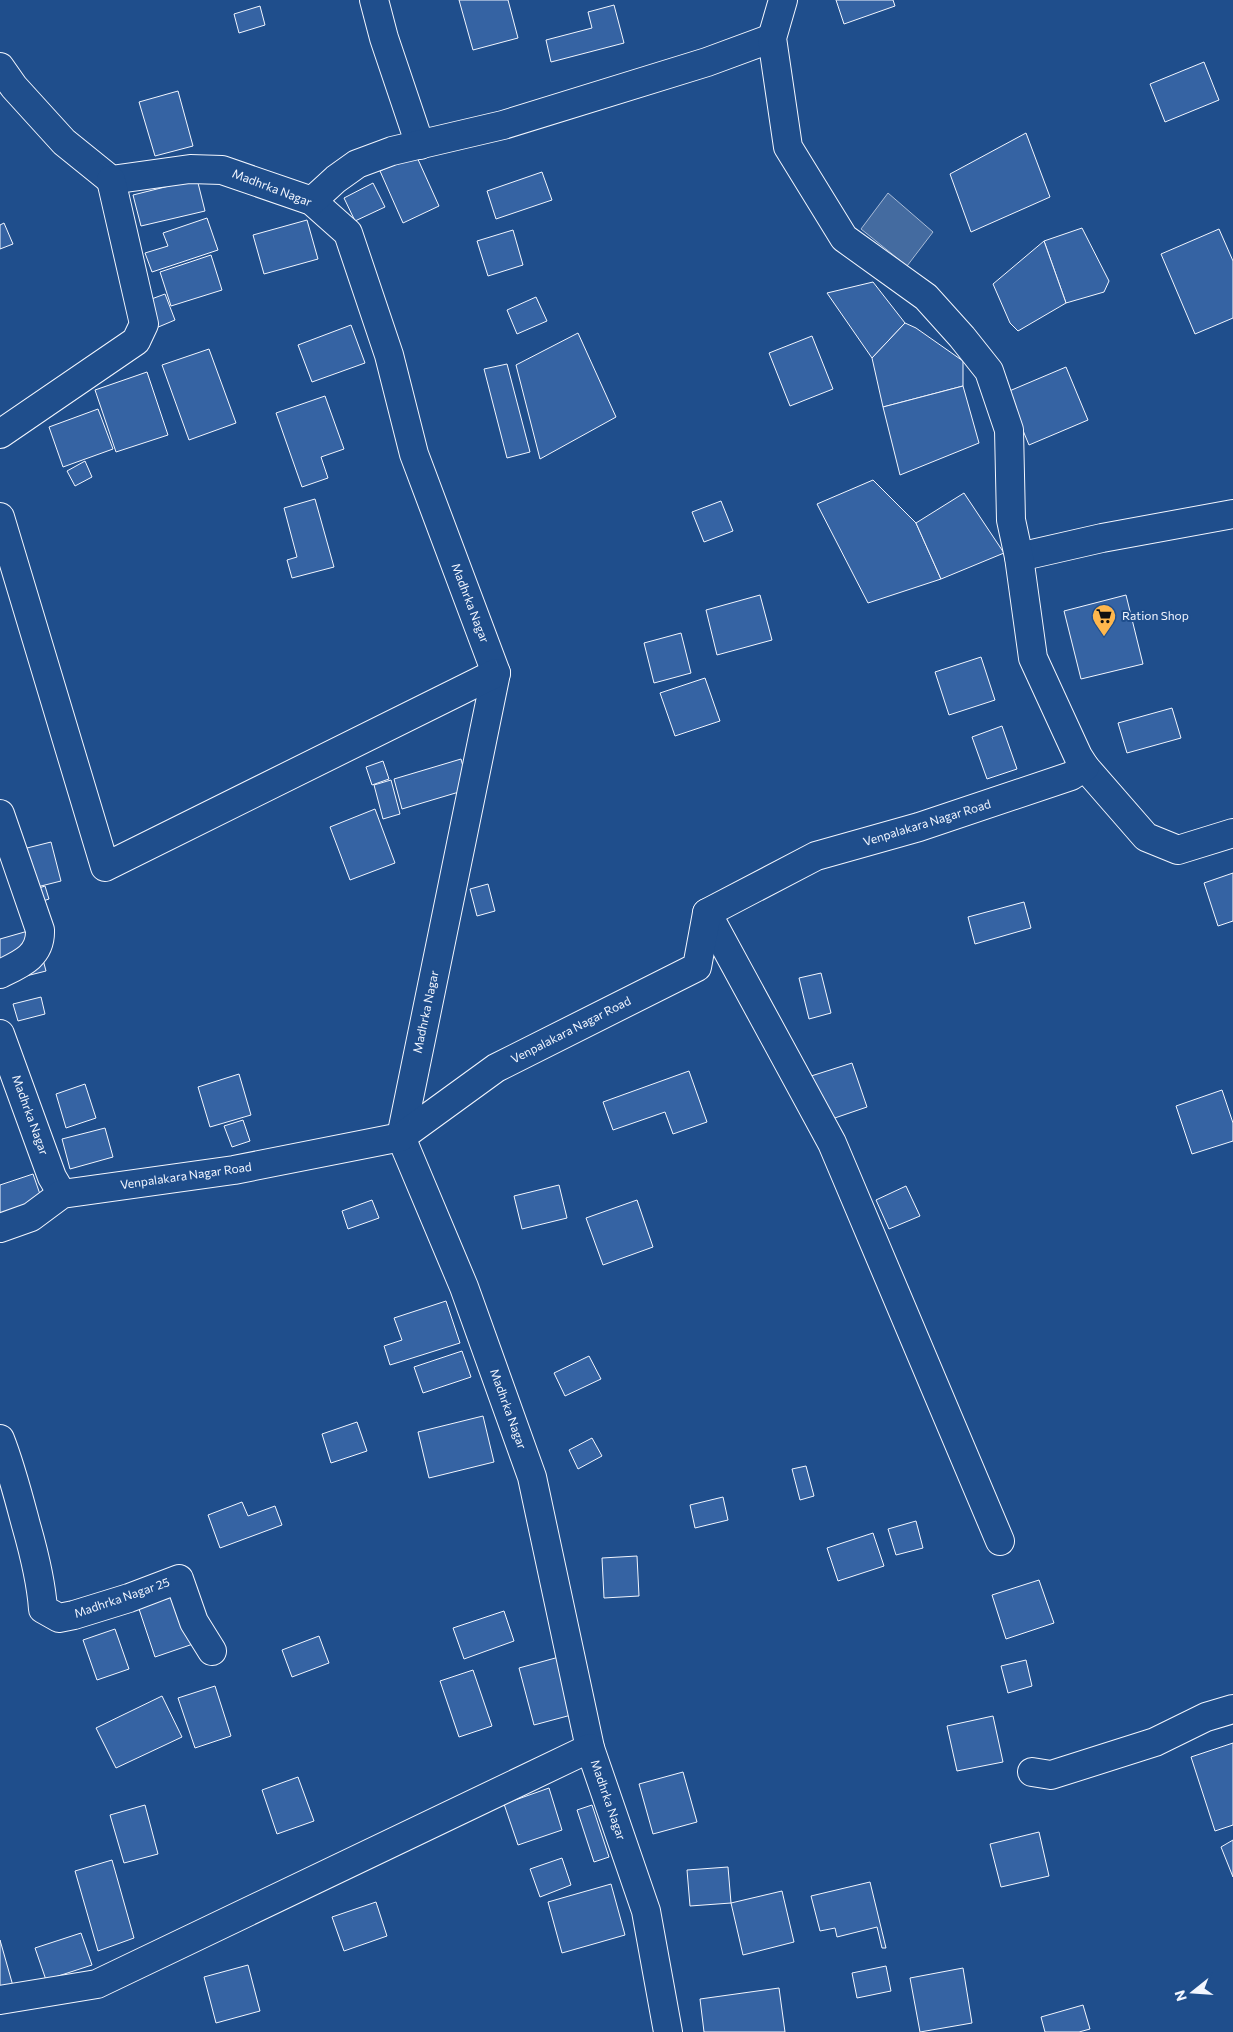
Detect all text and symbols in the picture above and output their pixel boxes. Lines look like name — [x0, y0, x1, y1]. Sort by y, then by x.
street label: Madhrka Nagar — [231, 165, 314, 209]
street label: Madhrka Nagar — [449, 561, 493, 645]
supermarket icon: Ration Shop — [1091, 603, 1117, 637]
place label: Ration Shop — [1122, 608, 1189, 622]
street label: Venpalakara Nagar Road — [861, 796, 992, 848]
street label: Madhrka Nagar — [409, 969, 441, 1054]
street label: Venpalakara Nagar Road — [508, 993, 633, 1065]
street label: Madhrka Nagar — [10, 1073, 52, 1157]
street label: Venpalakara Nagar Road — [119, 1159, 252, 1191]
street label: Madhrka Nagar — [488, 1367, 530, 1451]
street label: Madhrka Nagar 25 — [72, 1574, 171, 1620]
street label: Madhrka Nagar — [589, 1758, 629, 1842]
north arrow — [1168, 1967, 1218, 2017]
text: N — [1170, 1988, 1190, 2003]

